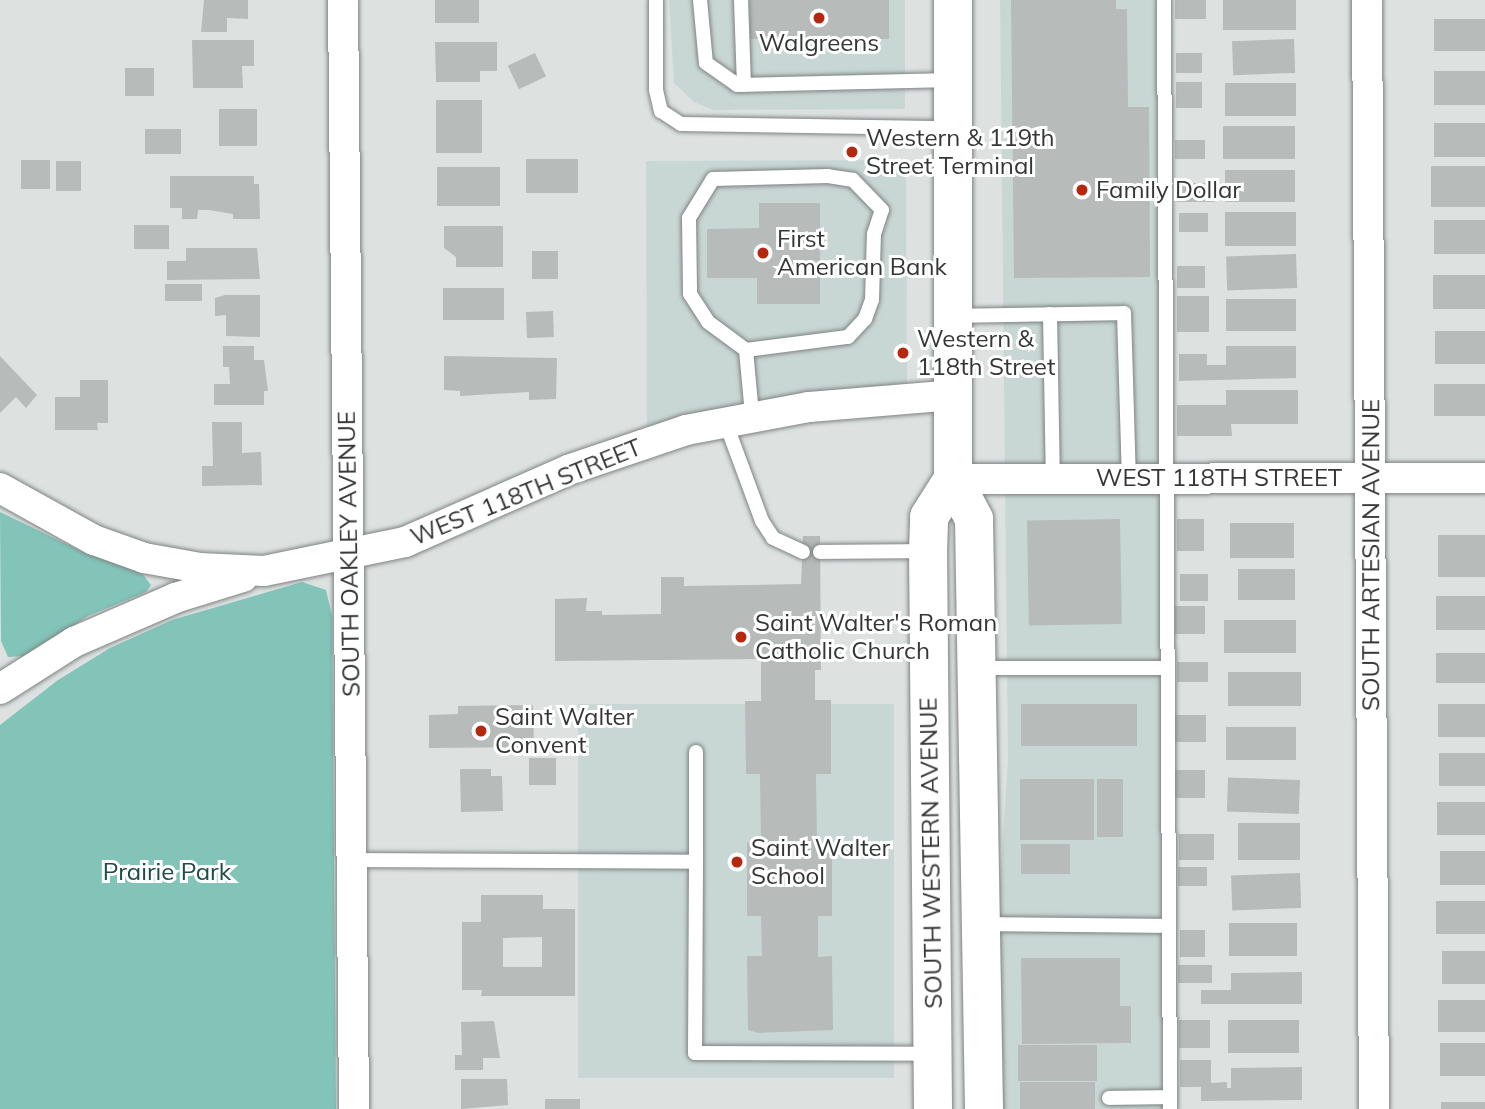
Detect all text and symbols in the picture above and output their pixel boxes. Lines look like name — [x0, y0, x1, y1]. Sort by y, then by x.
marker: Walgreens — [811, 10, 827, 26]
place label: Walgreens — [759, 29, 879, 57]
place label: Western & 119th Street Terminal — [866, 124, 1055, 180]
marker: Western & 119th Street Terminal — [844, 144, 860, 160]
place label: Family Dollar — [1096, 176, 1241, 204]
marker: Family Dollar — [1074, 182, 1090, 198]
place label: First American Bank — [777, 225, 947, 281]
marker: First American Bank — [755, 245, 771, 261]
place label: Western & 118th Street — [917, 325, 1055, 381]
marker: Western & 118th Street — [895, 345, 911, 361]
street label: SOUTH ARTESIAN AVENUE — [1357, 399, 1385, 711]
street label: SOUTH OAKLEY AVENUE — [332, 411, 366, 697]
street label: WEST 118TH STREET — [406, 433, 646, 551]
street label: WEST 118TH STREET — [1096, 464, 1342, 492]
place label: Saint Walter's Roman Catholic Church — [755, 609, 997, 665]
marker: Saint Walter's Roman Catholic Church — [733, 629, 749, 645]
street label: SOUTH WESTERN AVENUE — [914, 697, 948, 1009]
place label: Saint Walter Convent — [495, 703, 634, 759]
marker: Saint Walter Convent — [473, 723, 489, 739]
place label: Saint Walter School — [751, 834, 890, 890]
marker: Saint Walter School — [729, 854, 745, 870]
park label: Prairie Park — [103, 858, 231, 886]

